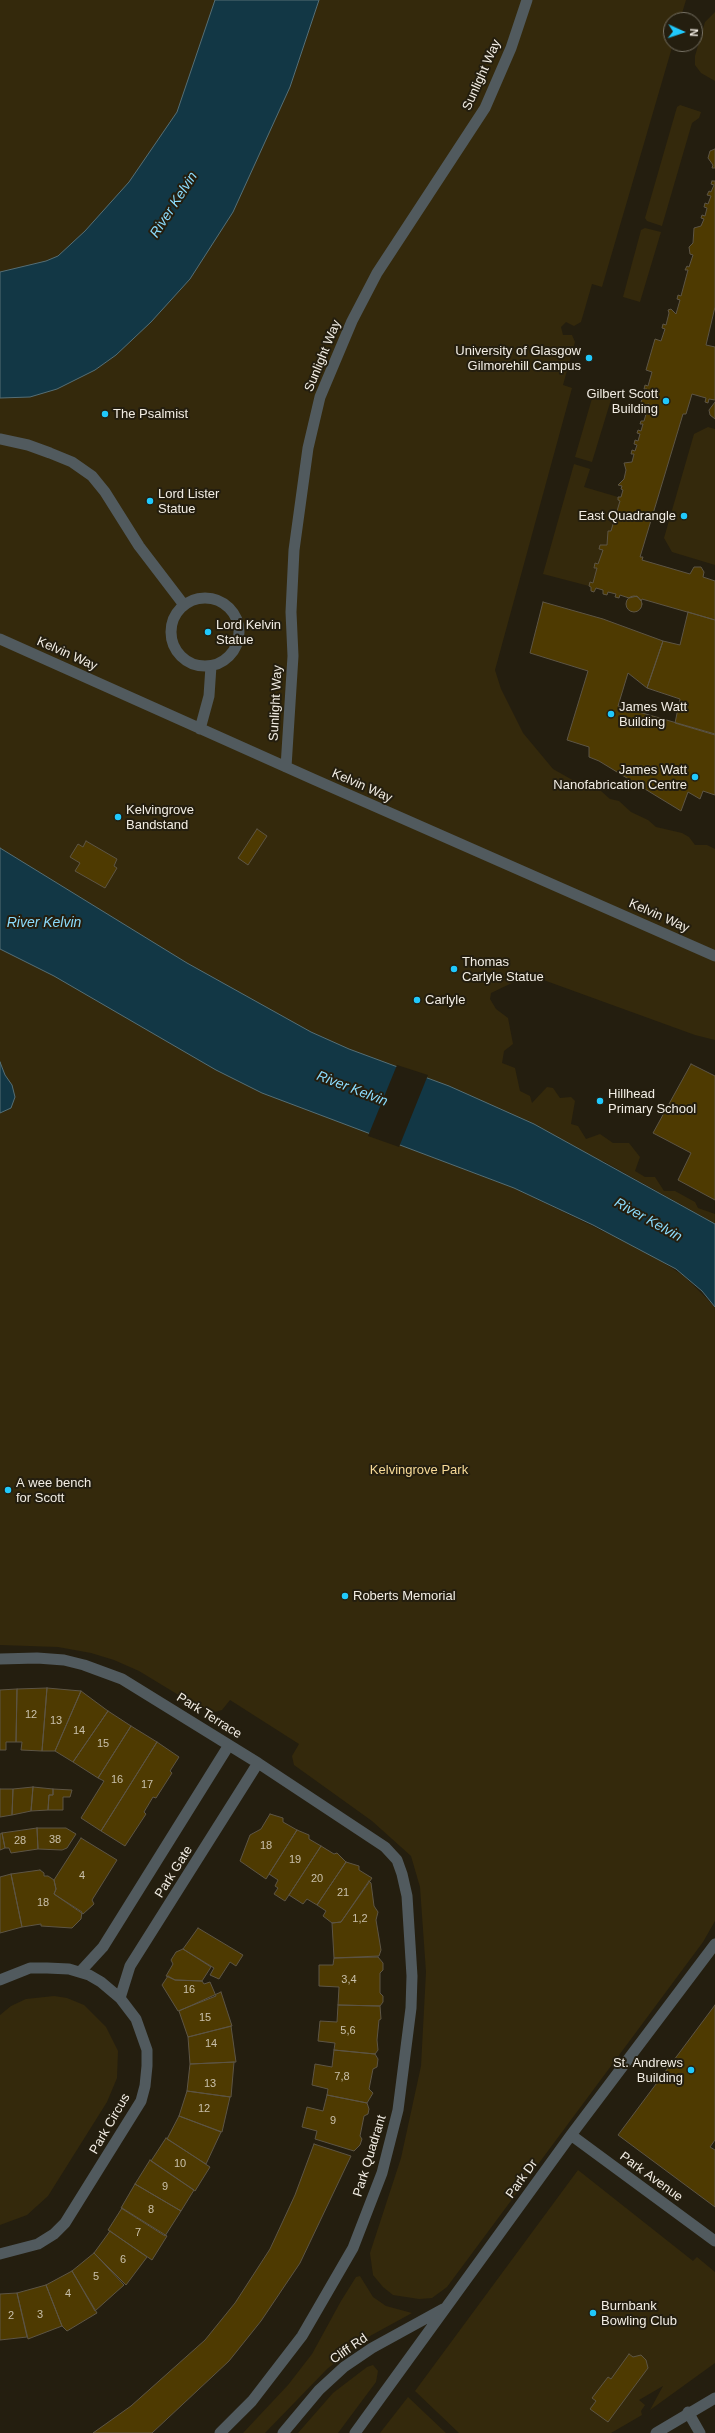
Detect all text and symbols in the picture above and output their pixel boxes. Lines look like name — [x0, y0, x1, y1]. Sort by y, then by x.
north arrow — [663, 12, 703, 52]
text: N — [688, 28, 700, 37]
street label: Sunlight Way — [459, 37, 505, 113]
water label: River Kelvin — [147, 169, 201, 241]
street label: Sunlight Way — [302, 318, 344, 394]
place label: University of Glasgow Gilmorehill Campus — [455, 343, 581, 374]
marker: University of Glasgow Gilmorehill Campus — [584, 353, 594, 363]
place label: Gilbert Scott Building — [586, 386, 658, 417]
marker: Gilbert Scott Building — [661, 396, 671, 406]
place label: The Psalmist — [113, 406, 188, 422]
marker: The Psalmist — [100, 409, 110, 419]
place label: Lord Lister Statue — [158, 486, 219, 517]
marker: Lord Lister Statue — [145, 496, 155, 506]
place label: East Quadrangle — [578, 508, 676, 524]
marker: East Quadrangle — [679, 511, 689, 521]
place label: Lord Kelvin Statue — [216, 617, 281, 648]
marker: Lord Kelvin Statue — [203, 627, 213, 637]
street label: Kelvin Way — [34, 634, 100, 674]
street label: Sunlight Way — [266, 665, 286, 741]
place label: James Watt Building — [619, 699, 687, 730]
marker: James Watt Building — [606, 709, 616, 719]
place label: James Watt Nanofabrication Centre — [553, 762, 687, 793]
street label: Kelvin Way — [329, 766, 395, 806]
marker: James Watt Nanofabrication Centre — [690, 772, 700, 782]
place label: Kelvingrove Bandstand — [126, 802, 194, 833]
marker: Kelvingrove Bandstand — [113, 812, 123, 822]
street label: Kelvin Way — [626, 896, 692, 936]
water label: River Kelvin — [7, 915, 81, 931]
place label: Thomas Carlyle Statue — [462, 954, 544, 985]
marker: Thomas Carlyle Statue — [449, 964, 459, 974]
place label: Carlyle — [425, 992, 465, 1008]
marker: Carlyle — [412, 995, 422, 1005]
water label: River Kelvin — [314, 1068, 390, 1110]
place label: Hillhead Primary School — [608, 1086, 696, 1117]
marker: Hillhead Primary School — [595, 1096, 605, 1106]
water label: River Kelvin — [611, 1195, 685, 1245]
park label: Kelvingrove Park — [370, 1462, 468, 1478]
place label: A wee bench for Scott — [16, 1475, 91, 1506]
marker: A wee bench for Scott — [3, 1485, 13, 1495]
place label: Roberts Memorial — [353, 1588, 456, 1604]
marker: Roberts Memorial — [340, 1591, 350, 1601]
street label: Park Terrace — [174, 1690, 244, 1742]
house number: 12 — [25, 1708, 37, 1722]
house number: 13 — [50, 1714, 62, 1728]
house number: 14 — [73, 1724, 85, 1738]
house number: 15 — [97, 1737, 109, 1751]
house number: 16 — [111, 1773, 123, 1787]
house number: 17 — [141, 1778, 153, 1792]
house number: 38 — [49, 1833, 61, 1847]
house number: 28 — [14, 1834, 26, 1848]
house number: 18 — [260, 1839, 272, 1853]
street label: Park Gate — [152, 1843, 196, 1901]
house number: 19 — [289, 1853, 301, 1867]
house number: 4 — [79, 1869, 85, 1883]
house number: 20 — [311, 1872, 323, 1886]
house number: 21 — [337, 1886, 349, 1900]
house number: 18 — [37, 1896, 49, 1910]
house number: 1,2 — [352, 1912, 368, 1926]
house number: 3,4 — [341, 1973, 357, 1987]
house number: 16 — [183, 1983, 195, 1997]
house number: 15 — [199, 2011, 211, 2025]
house number: 5,6 — [340, 2024, 356, 2038]
house number: 14 — [205, 2037, 217, 2051]
place label: St. Andrews Building — [613, 2055, 683, 2086]
marker: St. Andrews Building — [686, 2065, 696, 2075]
house number: 7,8 — [334, 2070, 350, 2084]
house number: 13 — [204, 2077, 216, 2091]
street label: Park Circus — [86, 2091, 134, 2157]
house number: 12 — [198, 2102, 210, 2116]
street label: Park Quadrant — [350, 2113, 390, 2199]
house number: 9 — [330, 2114, 336, 2128]
street label: Park Avenue — [616, 2149, 686, 2205]
house number: 10 — [174, 2157, 186, 2171]
street label: Park Dr — [503, 2157, 541, 2201]
house number: 9 — [162, 2180, 168, 2194]
house number: 8 — [148, 2203, 154, 2217]
house number: 7 — [135, 2226, 141, 2240]
house number: 6 — [120, 2253, 126, 2267]
house number: 5 — [93, 2270, 99, 2284]
house number: 4 — [65, 2287, 71, 2301]
place label: Burnbank Bowling Club — [601, 2298, 677, 2329]
house number: 3 — [37, 2308, 43, 2322]
marker: Burnbank Bowling Club — [588, 2308, 598, 2318]
house number: 2 — [8, 2309, 14, 2323]
street label: Cliff Rd — [327, 2330, 371, 2368]

